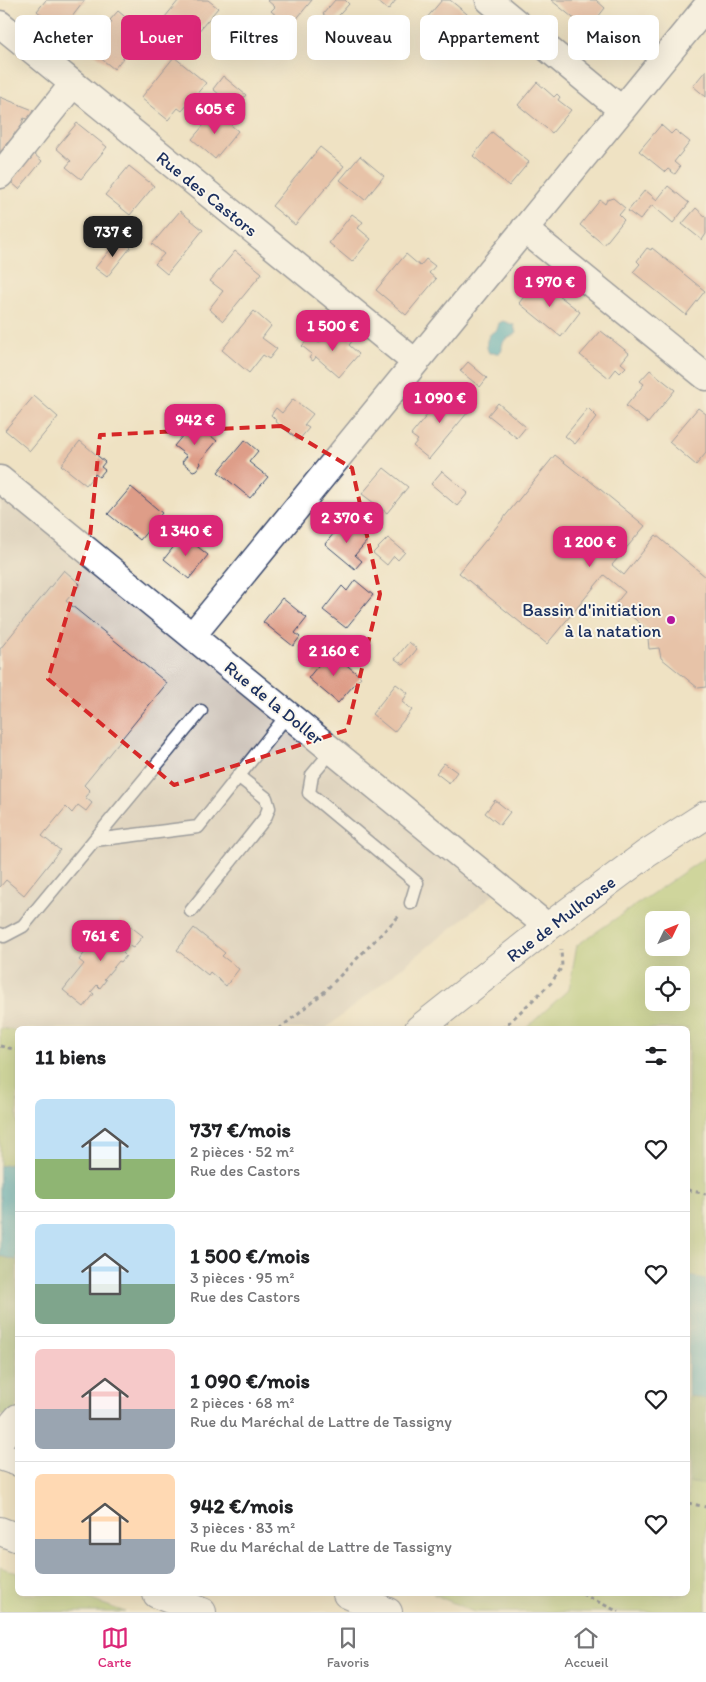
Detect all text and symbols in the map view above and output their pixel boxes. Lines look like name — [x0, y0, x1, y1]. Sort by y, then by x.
chip: Acheter — [15, 15, 111, 60]
chip: Louer — [121, 15, 201, 60]
chip: Filtres — [211, 15, 297, 60]
chip: Nouveau — [307, 15, 410, 60]
chip: Appartement — [420, 15, 558, 60]
chip: Maison — [568, 15, 659, 60]
pin: 605 € — [180, 92, 250, 135]
text: 605 € — [195, 99, 235, 118]
street label: Rue des Castors — [152, 146, 262, 242]
pin: 737 € — [78, 216, 148, 258]
text: 737 € — [94, 222, 132, 241]
pin: 1 970 € — [504, 266, 596, 308]
text: 1 970 € — [525, 272, 575, 291]
pin: 1 500 € — [287, 310, 379, 352]
text: 1 500 € — [307, 316, 359, 335]
pin: 1 090 € — [394, 382, 486, 424]
text: 1 090 € — [414, 388, 466, 407]
pin: 942 € — [160, 404, 230, 446]
text: 942 € — [175, 410, 215, 429]
pin: 2 370 € — [301, 502, 393, 544]
text: 2 370 € — [321, 508, 373, 527]
pin: 1 340 € — [140, 514, 232, 557]
text: 1 340 € — [160, 521, 212, 540]
pin: 1 200 € — [544, 526, 636, 568]
text: 1 200 € — [564, 532, 616, 551]
place label: Bassin d'initiation à la natation — [522, 599, 661, 642]
marker: Bassin d'initiation à la natation — [665, 614, 677, 626]
pin: 2 160 € — [288, 634, 380, 677]
text: 2 160 € — [309, 641, 359, 660]
street label: Rue de la Doller — [220, 656, 328, 750]
street label: Rue de Mulhouse — [502, 871, 620, 967]
north arrow — [645, 911, 690, 956]
map controls — [645, 911, 690, 1011]
pin: 761 € — [66, 920, 136, 962]
text: 761 € — [83, 926, 119, 945]
button: locate — [645, 966, 690, 1011]
icon: filters — [642, 1042, 670, 1070]
text: 11 biens — [35, 1044, 106, 1069]
text: 737 €/mois — [190, 1117, 291, 1142]
icon: home — [75, 1119, 135, 1179]
icon: heart — [642, 1135, 670, 1163]
text: 2 pièces · 52 m² — [190, 1142, 294, 1161]
text: Rue des Castors — [190, 1161, 300, 1180]
text: 1 500 €/mois — [190, 1243, 310, 1268]
icon: home — [75, 1244, 135, 1304]
icon: heart — [642, 1260, 670, 1288]
text: 3 pièces · 95 m² — [190, 1268, 294, 1287]
text: Rue des Castors — [190, 1287, 300, 1306]
text: 1 090 €/mois — [190, 1368, 310, 1393]
icon: home — [75, 1369, 135, 1429]
icon: heart — [642, 1385, 670, 1413]
text: 2 pièces · 68 m² — [190, 1393, 295, 1412]
text: Rue du Maréchal de Lattre de Tassigny — [190, 1412, 452, 1431]
text: 942 €/mois — [190, 1493, 293, 1518]
icon: home — [75, 1494, 135, 1554]
icon: heart — [642, 1510, 670, 1538]
text: 3 pièces · 83 m² — [190, 1518, 295, 1537]
text: Rue du Maréchal de Lattre de Tassigny — [190, 1537, 452, 1556]
tab: Carte — [98, 1624, 131, 1671]
tab: Favoris — [327, 1624, 369, 1671]
tab: Accueil — [565, 1624, 608, 1671]

